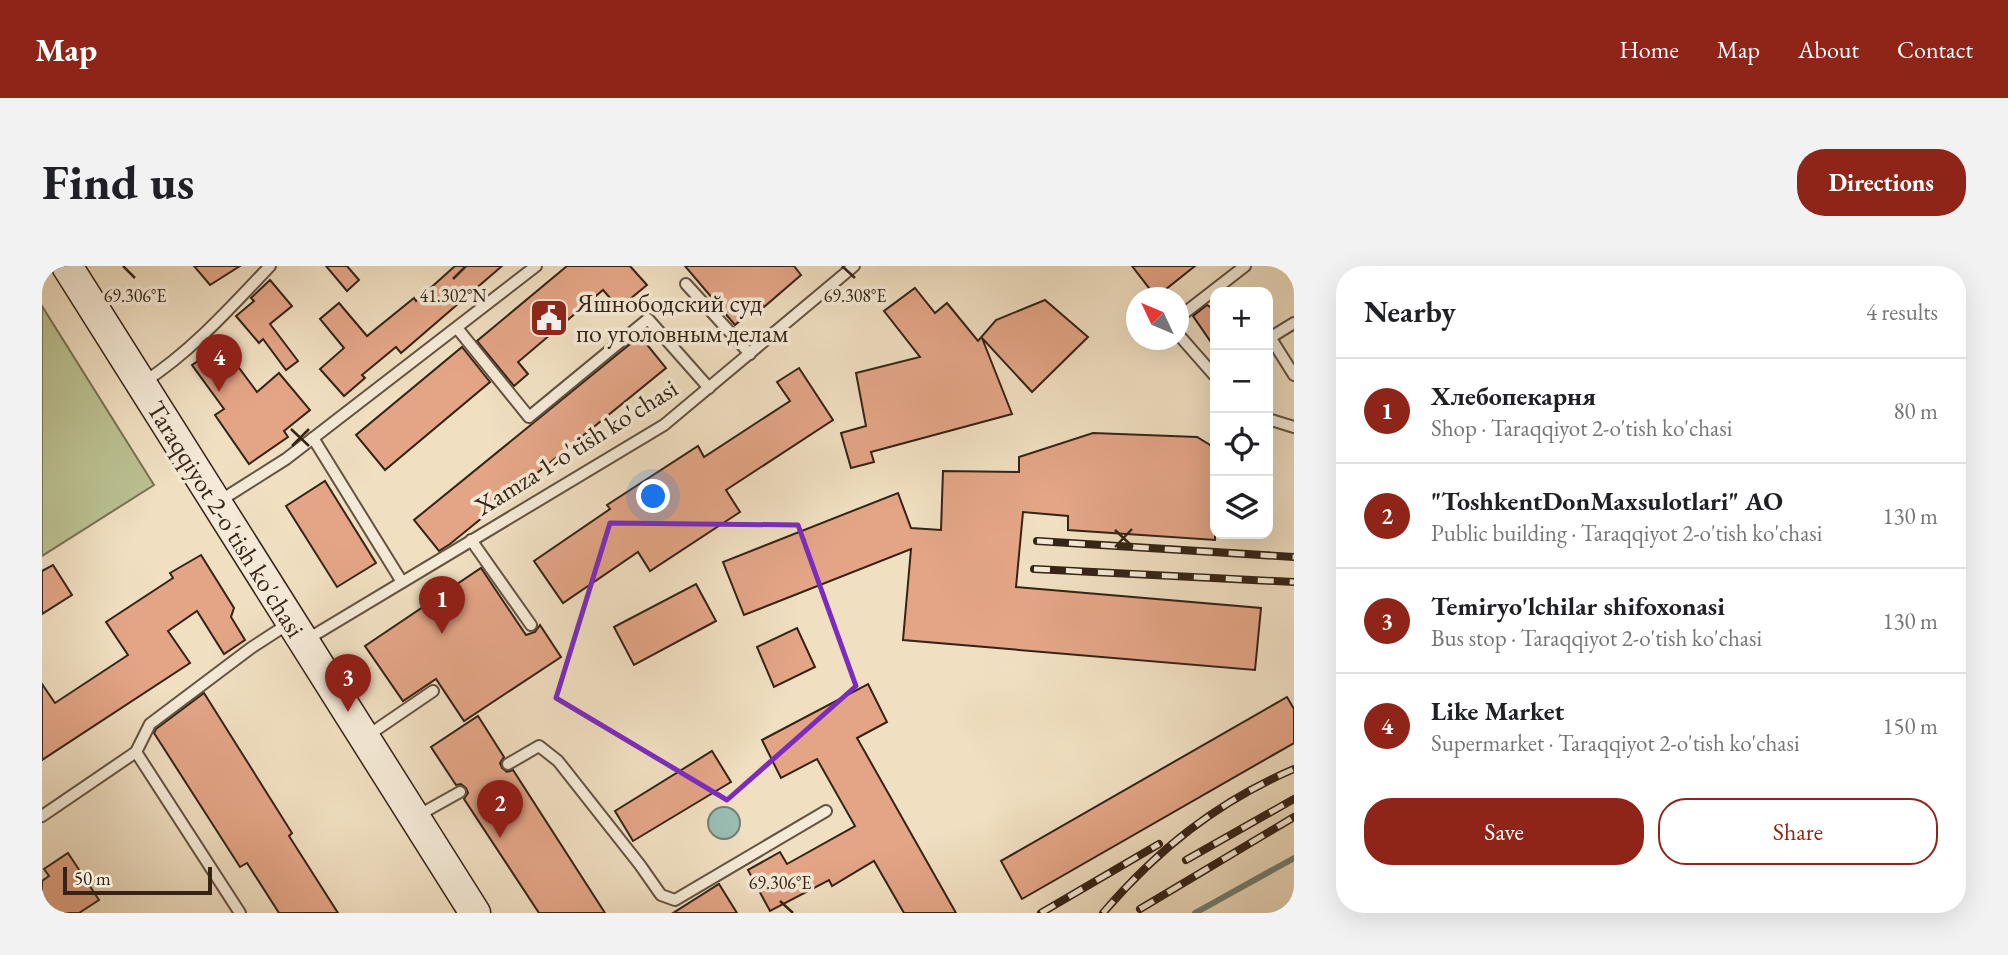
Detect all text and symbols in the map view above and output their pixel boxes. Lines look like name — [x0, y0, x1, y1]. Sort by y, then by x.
text: Map — [35, 28, 97, 71]
text: Home — [1619, 34, 1679, 65]
text: Map — [1717, 34, 1760, 65]
text: About — [1798, 34, 1859, 65]
text: Contact — [1897, 34, 1973, 65]
button: Directions — [1797, 149, 1966, 216]
text: Find us — [42, 150, 194, 214]
text: 69.306°E — [104, 284, 166, 307]
text: 41.302°N — [420, 284, 487, 307]
text: 69.308°E — [824, 284, 886, 307]
place label: Яшнободский суд по уголовным делам — [575, 286, 788, 350]
north arrow — [1126, 287, 1189, 350]
map controls — [1210, 287, 1273, 539]
button: + — [1210, 287, 1273, 350]
text: Nearby — [1364, 292, 1456, 331]
public building icon: Яшнободский суд по уголовным делам — [528, 297, 570, 339]
text: 4 results — [1866, 297, 1938, 327]
pin: 4 — [196, 334, 242, 392]
button: − — [1210, 350, 1273, 413]
street label: Xamza 1-o'tish ko'chasi — [467, 371, 684, 524]
text: Хлебопекарня — [1431, 379, 1596, 413]
street label: Taraqqiyot 2-o'tish ko'chasi — [139, 394, 313, 644]
text: 1 — [1381, 396, 1393, 426]
text: 80 m — [1893, 396, 1938, 426]
button: locate — [1210, 413, 1273, 476]
text: Shop · Taraqqiyot 2-o'tish ko'chasi — [1431, 413, 1732, 443]
button: layers — [1210, 476, 1273, 539]
your location — [636, 479, 670, 513]
text: "ToshkentDonMaxsulotlari" AO — [1431, 484, 1783, 518]
text: 2 — [1381, 501, 1393, 531]
text: 130 m — [1882, 501, 1938, 531]
text: Public building · Taraqqiyot 2-o'tish ko'chasi — [1431, 518, 1822, 548]
pin: 1 — [419, 576, 465, 634]
text: Temiryo'lchilar shifoxonasi — [1431, 589, 1725, 623]
text: 3 — [1381, 606, 1393, 636]
text: 130 m — [1882, 606, 1938, 636]
text: Bus stop · Taraqqiyot 2-o'tish ko'chasi — [1431, 623, 1762, 653]
pin: 3 — [325, 654, 371, 712]
text: Like Market — [1431, 694, 1564, 728]
text: 4 — [1381, 711, 1393, 741]
text: 150 m — [1882, 711, 1938, 741]
text: Supermarket · Taraqqiyot 2-o'tish ko'chasi — [1431, 728, 1800, 758]
pin: 2 — [477, 780, 523, 838]
button: Save — [1364, 798, 1644, 865]
button: Share — [1658, 798, 1938, 865]
scale bar — [63, 864, 212, 896]
text: 50 m — [74, 866, 111, 891]
text: 69.306°E — [749, 871, 811, 894]

